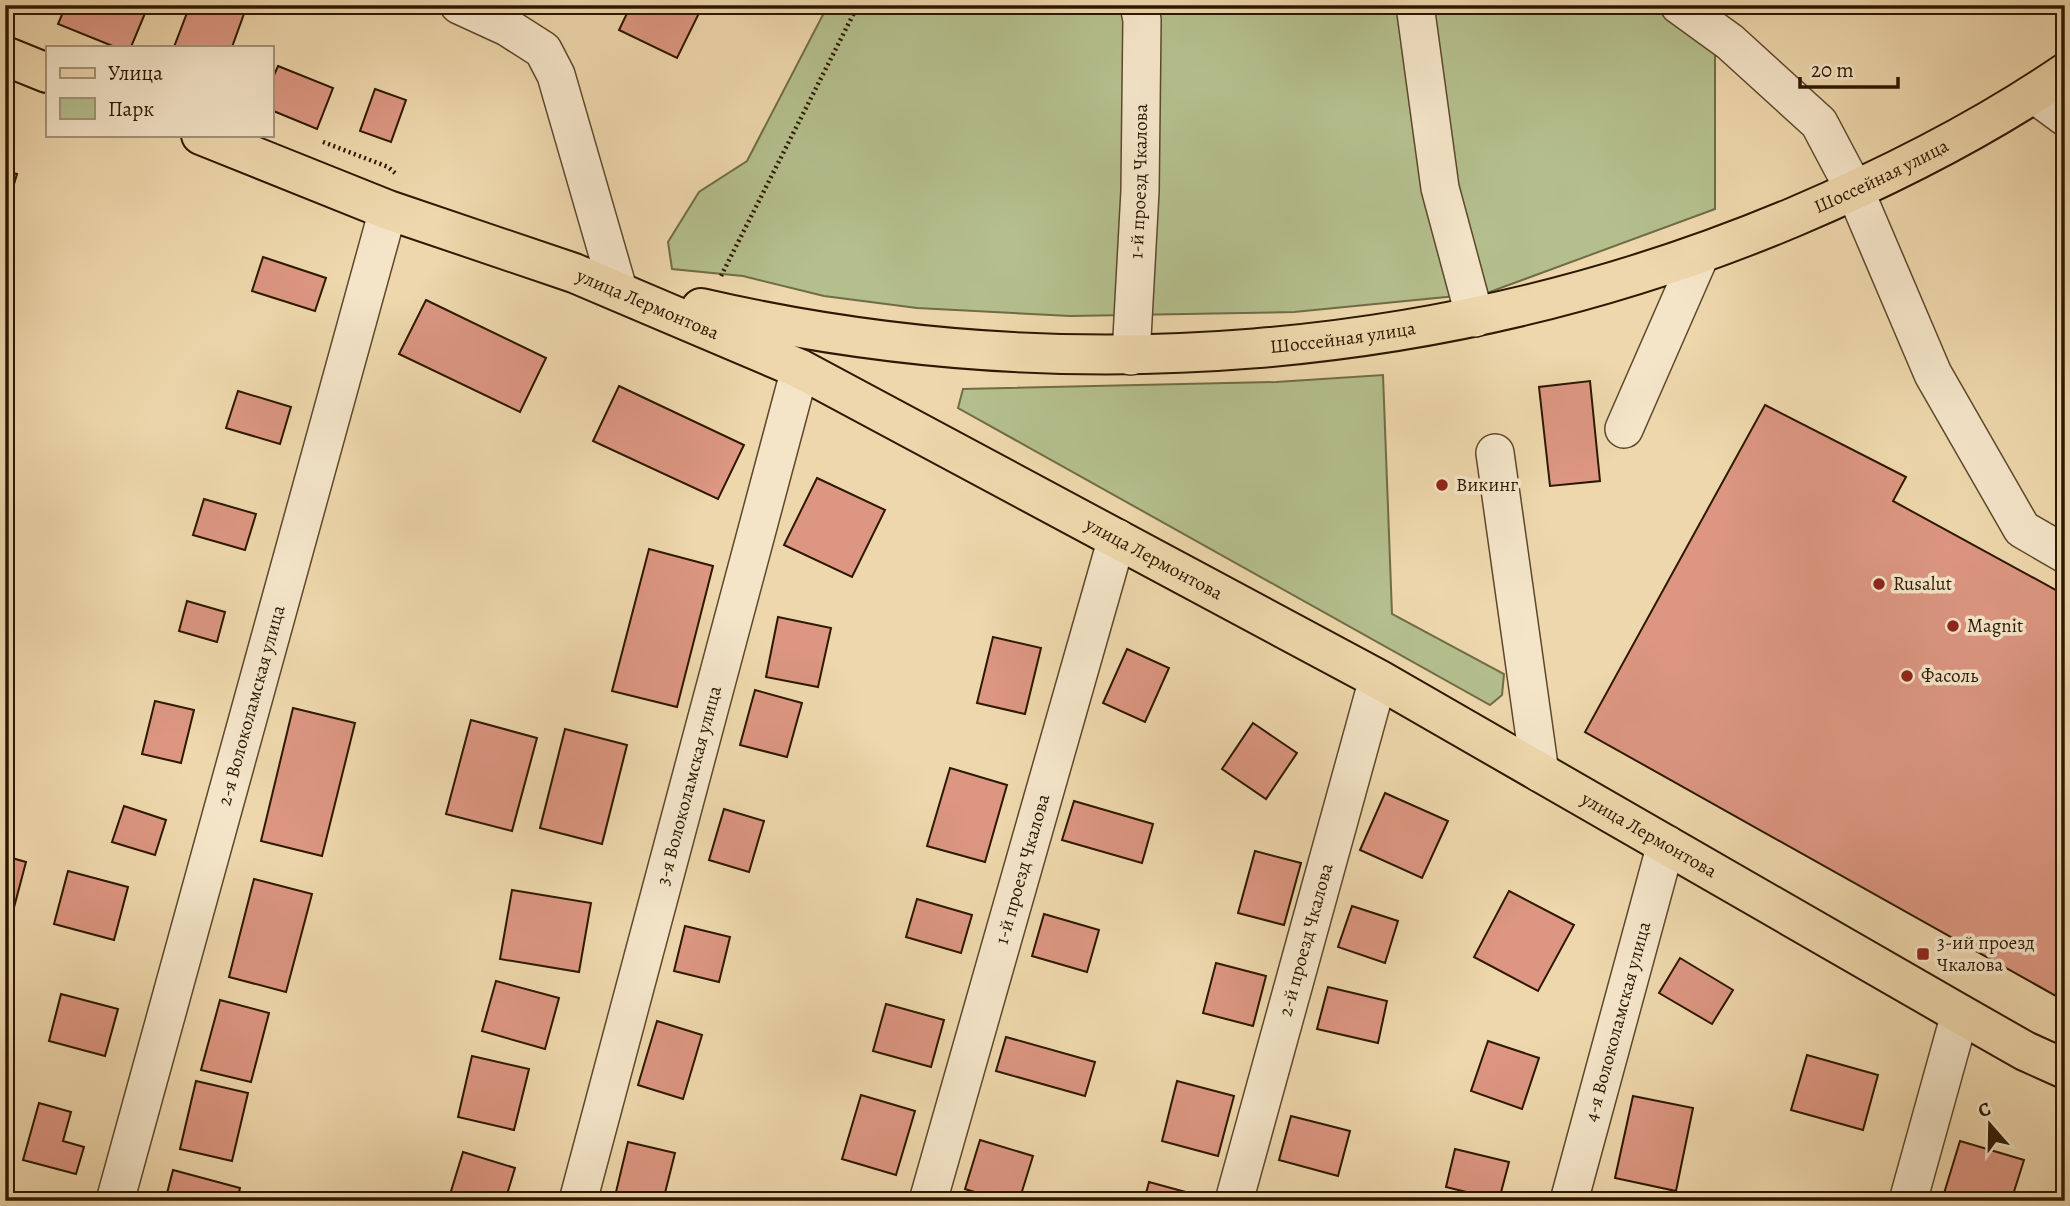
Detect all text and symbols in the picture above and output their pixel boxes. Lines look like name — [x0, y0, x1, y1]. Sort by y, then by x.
legend — [46, 46, 273, 136]
scale bar — [1800, 46, 1898, 90]
text: 20 m — [1811, 56, 1854, 84]
text: Улица — [108, 59, 163, 87]
text: Парк — [108, 95, 154, 123]
street label: 1-й проезд Чкалова — [1123, 103, 1154, 260]
street label: Шоссейная улица — [1810, 133, 1953, 220]
street label: улица Лермонтова — [572, 262, 723, 346]
street label: Шоссейная улица — [1269, 315, 1418, 360]
place label: Викинг — [1456, 472, 1518, 498]
marker: Викинг — [1434, 477, 1450, 493]
street label: улица Лермонтова — [1080, 511, 1227, 606]
place label: Rusalut — [1893, 571, 1952, 597]
marker: Rusalut — [1871, 576, 1887, 592]
street label: 2-я Волоколамская улица — [212, 602, 292, 809]
place label: Magnit — [1967, 613, 2023, 639]
marker: Magnit — [1945, 618, 1961, 634]
place label: Фасоль — [1921, 663, 1978, 689]
marker: Фасоль — [1899, 668, 1915, 684]
street label: 3-я Волоколамская улица — [650, 683, 728, 888]
street label: улица Лермонтова — [1576, 785, 1722, 884]
street label: 1-й проезд Чкалова — [989, 791, 1056, 947]
street label: 2-й проезд Чкалова — [1273, 860, 1340, 1019]
street label: 4-я Волоколамская улица — [1578, 918, 1657, 1124]
place label: 3-ий проезд Чкалова — [1937, 930, 2035, 978]
marker: 3-ий проезд Чкалова — [1915, 946, 1931, 962]
north arrow — [1954, 1090, 2024, 1160]
text: С — [1975, 1096, 1994, 1124]

